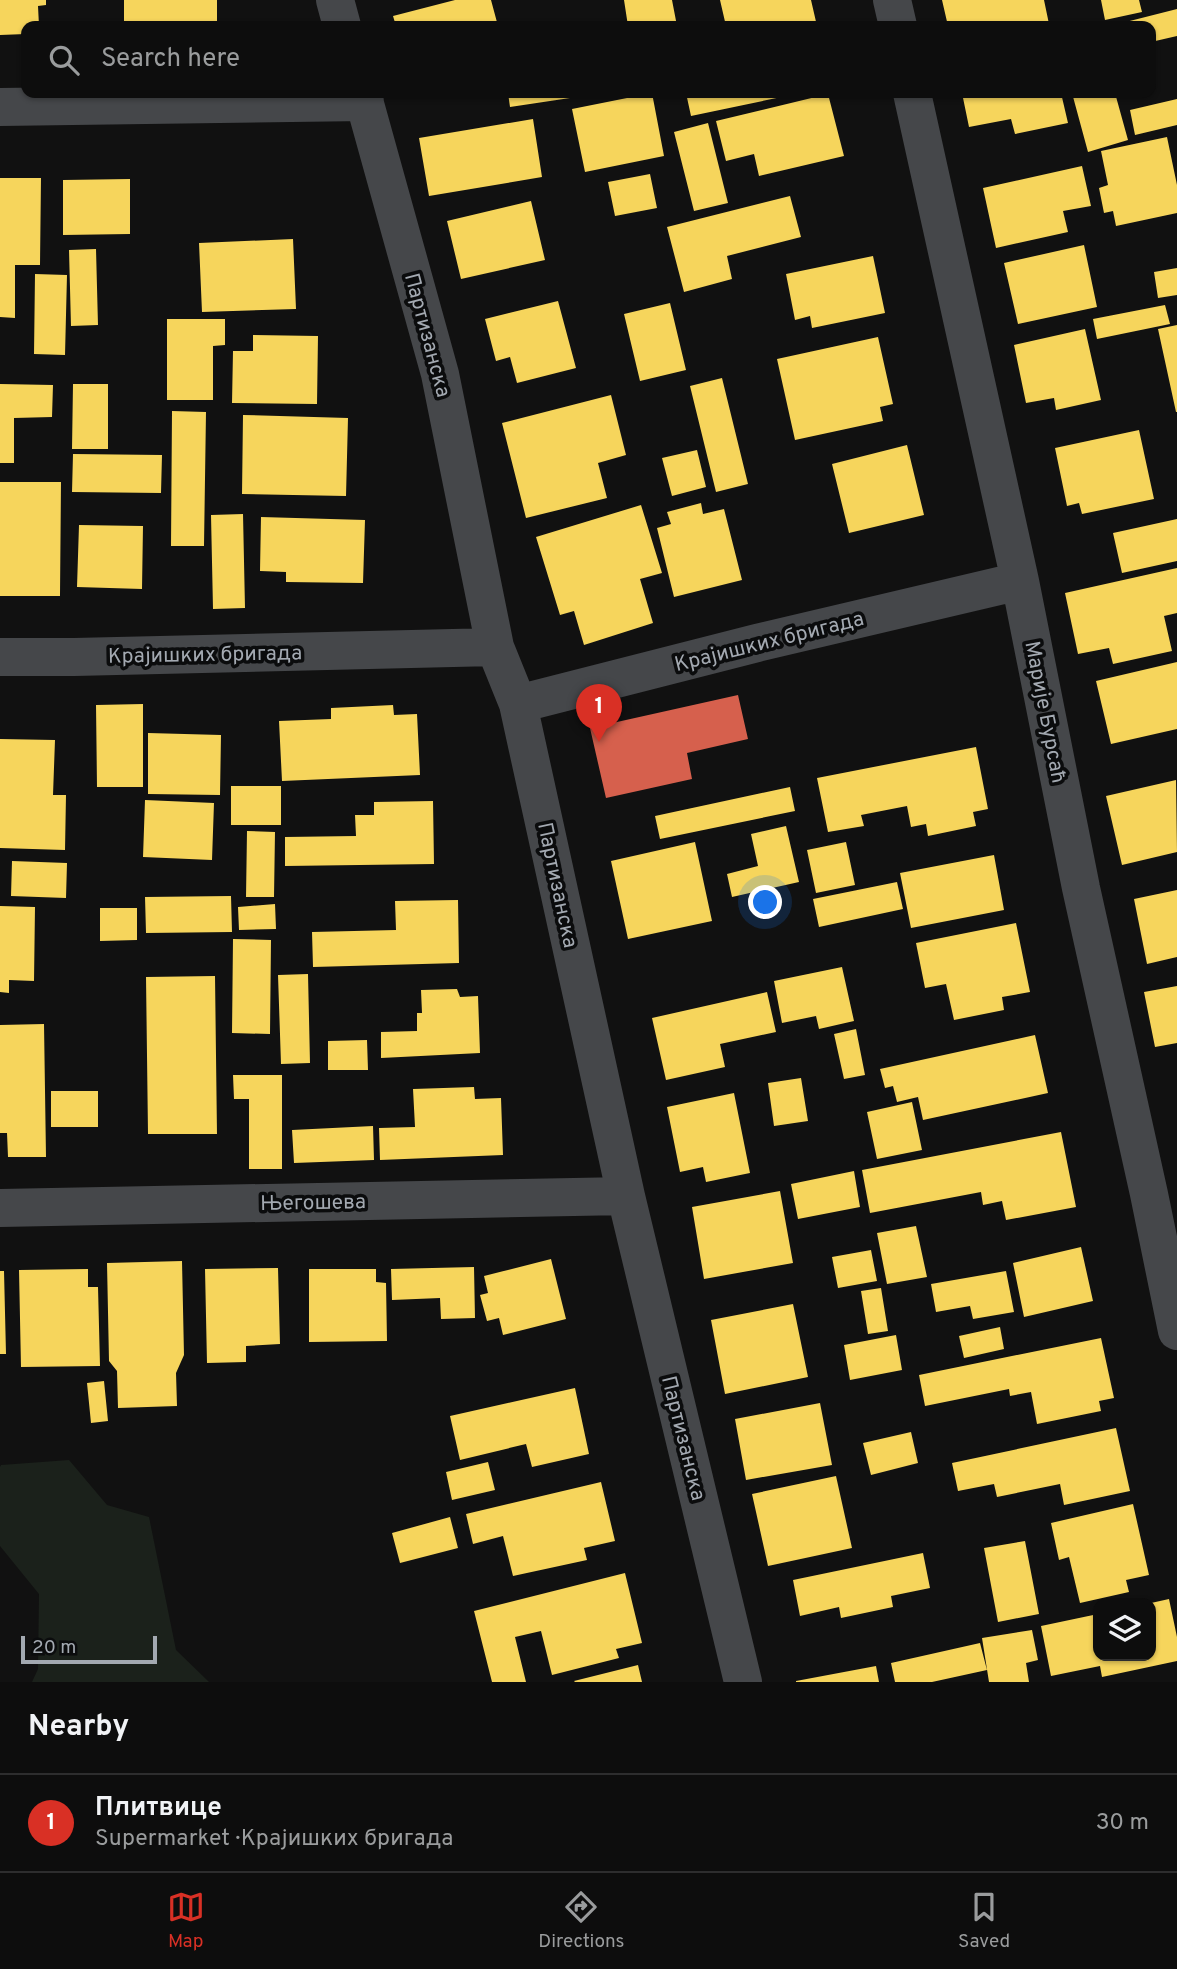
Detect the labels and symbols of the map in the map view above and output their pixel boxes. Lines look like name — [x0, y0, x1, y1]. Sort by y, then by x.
street label: Партизанска — [397, 270, 456, 401]
street label: Крајишких бригада — [672, 606, 867, 679]
street label: Марије Бурсаћ — [1018, 639, 1072, 786]
street label: Крајишких бригада — [108, 640, 302, 671]
pin: 1 — [576, 684, 622, 742]
street label: Партизанска — [530, 820, 583, 951]
your location — [748, 885, 782, 919]
street label: Његошева — [260, 1189, 366, 1218]
street label: Партизанска — [654, 1373, 711, 1504]
scale bar — [21, 1633, 158, 1665]

